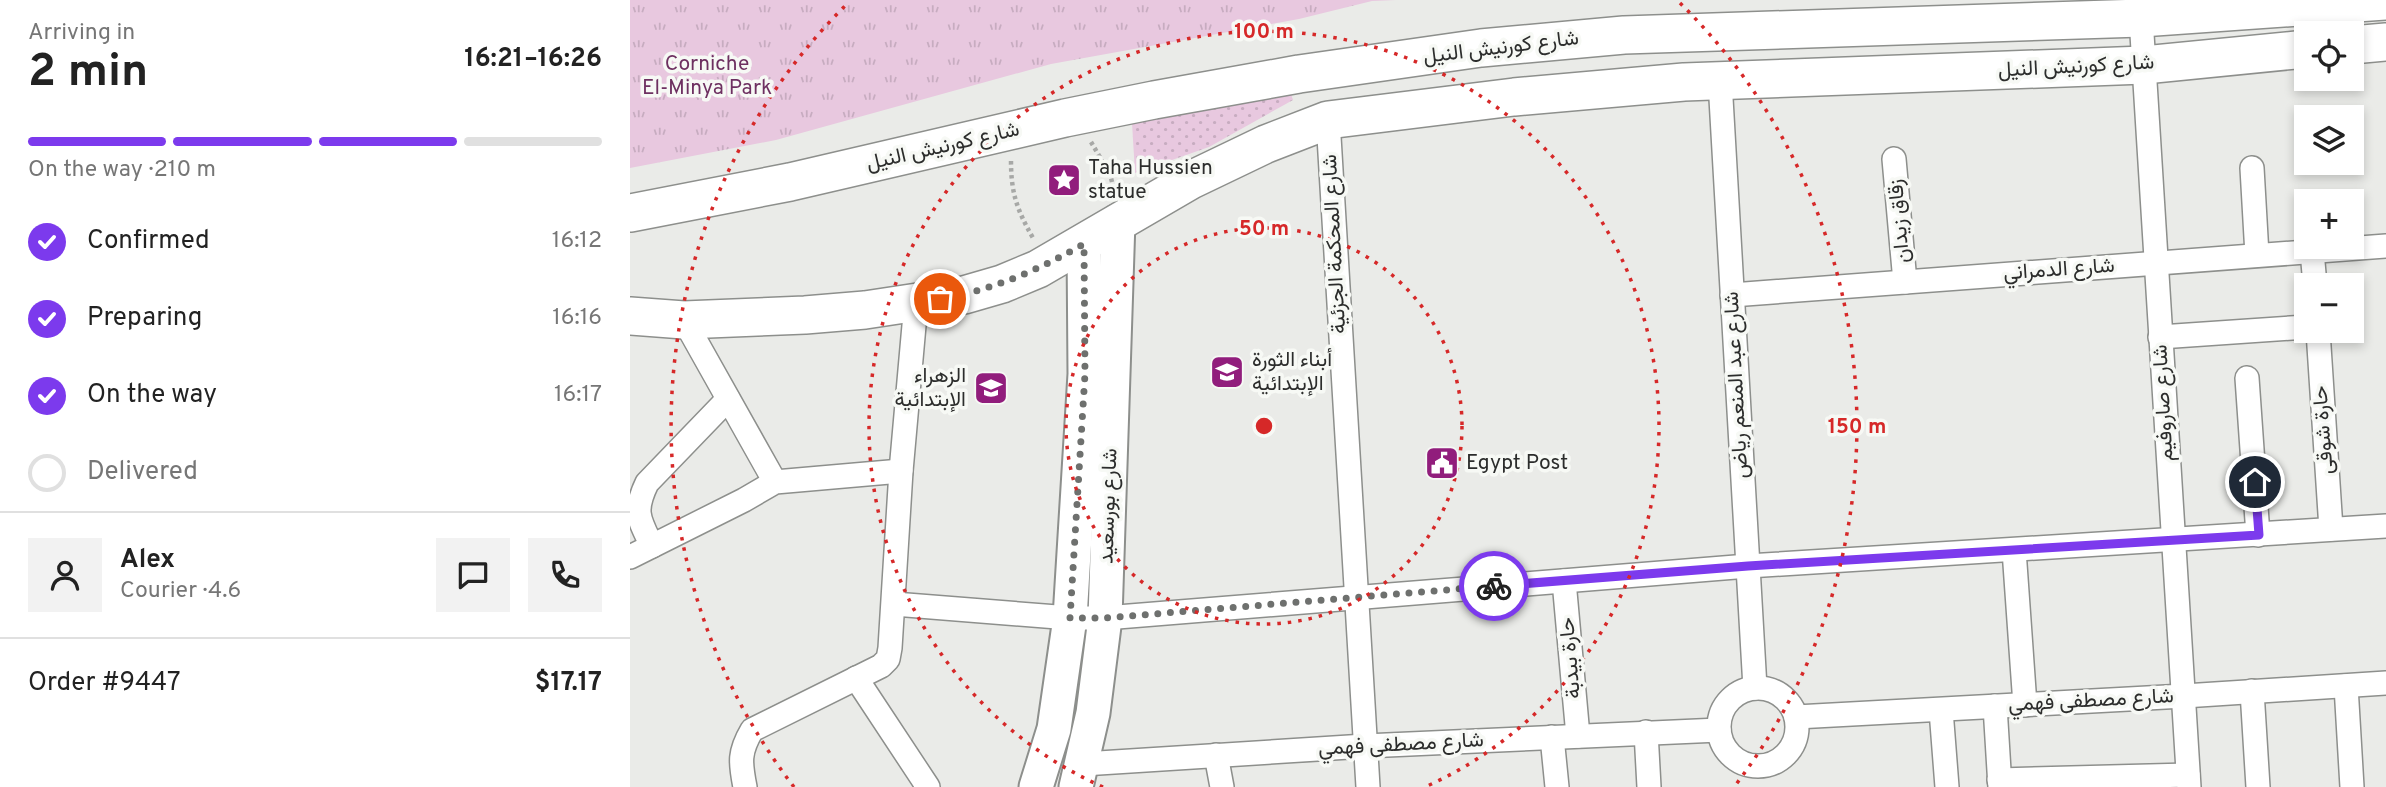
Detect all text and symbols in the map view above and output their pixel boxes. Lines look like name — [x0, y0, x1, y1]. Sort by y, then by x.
text: Arriving in — [28, 19, 135, 48]
text: 100 m — [1234, 19, 1294, 46]
map controls — [2294, 21, 2364, 343]
button: locate — [2294, 21, 2364, 91]
street label: شارع كورنيش النيل — [1422, 25, 1580, 71]
text: 16:21–16:26 — [464, 43, 602, 76]
text: 2 min — [28, 44, 148, 103]
street label: شارع كورنيش النيل — [1997, 49, 2155, 85]
park label: Corniche El-Minya Park — [642, 51, 772, 102]
button: layers — [2294, 105, 2364, 175]
street label: شارع كورنيش النيل — [864, 116, 1022, 178]
street label: شارع المحكمة الجزئية — [1317, 153, 1353, 335]
place label: Taha Hussien statue — [1088, 155, 1213, 206]
text: On the way · 210 m — [28, 156, 216, 185]
place icon: Taha Hussien statue — [1045, 161, 1083, 199]
street label: زقاق زيدان — [1883, 178, 1917, 264]
button: + — [2294, 189, 2364, 259]
text: 50 m — [1239, 216, 1289, 243]
icon: check — [28, 223, 66, 261]
text: Confirmed — [87, 225, 210, 258]
text: 16:12 — [552, 227, 602, 256]
street label: شارع الدمراني — [2002, 253, 2116, 289]
pin — [910, 269, 970, 329]
button: − — [2294, 273, 2364, 343]
icon: bag — [921, 280, 959, 318]
street label: شارع عبد المنعم رياض — [1719, 291, 1755, 479]
icon: check — [28, 300, 66, 338]
text: Preparing — [87, 302, 202, 335]
text: 16:16 — [552, 304, 602, 333]
street label: شارع صاروفيم — [2147, 344, 2181, 462]
place label: أبناء الثورة الإبتدائية — [1252, 347, 1332, 398]
school or university icon: أبناء الثورة الإبتدائية — [1208, 353, 1246, 391]
place label: الزهراء الإبتدائية — [894, 363, 966, 414]
school or university icon: الزهراء الإبتدائية — [972, 369, 1010, 407]
icon: check — [28, 377, 66, 415]
text: On the way — [87, 379, 217, 412]
text: 16:17 — [554, 381, 602, 410]
street label: حارة شوقى — [2307, 385, 2341, 475]
centre of rings — [1252, 414, 1276, 438]
text: 150 m — [1828, 414, 1886, 441]
public building icon: Egypt Post — [1423, 444, 1461, 482]
street label: شارع بورسعيد — [1093, 448, 1125, 564]
place label: Egypt Post — [1466, 450, 1568, 477]
pin — [2225, 452, 2285, 512]
text: Delivered — [87, 456, 198, 489]
icon: home — [2236, 463, 2274, 501]
button: person — [28, 538, 102, 612]
button: chat — [436, 538, 510, 612]
button: phone — [528, 538, 602, 612]
text: Alex — [120, 544, 175, 577]
courier — [1459, 551, 1529, 621]
icon: bike — [1475, 567, 1513, 605]
text: Courier · 4.6 — [120, 577, 241, 606]
street label: حارة بيدبة — [1554, 616, 1588, 700]
text: Order #9447 — [28, 667, 181, 700]
text: $17.17 — [535, 667, 602, 700]
street label: شارع مصطفى فهمي — [2008, 683, 2175, 721]
street label: شارع مصطفى فهمي — [1318, 727, 1485, 765]

